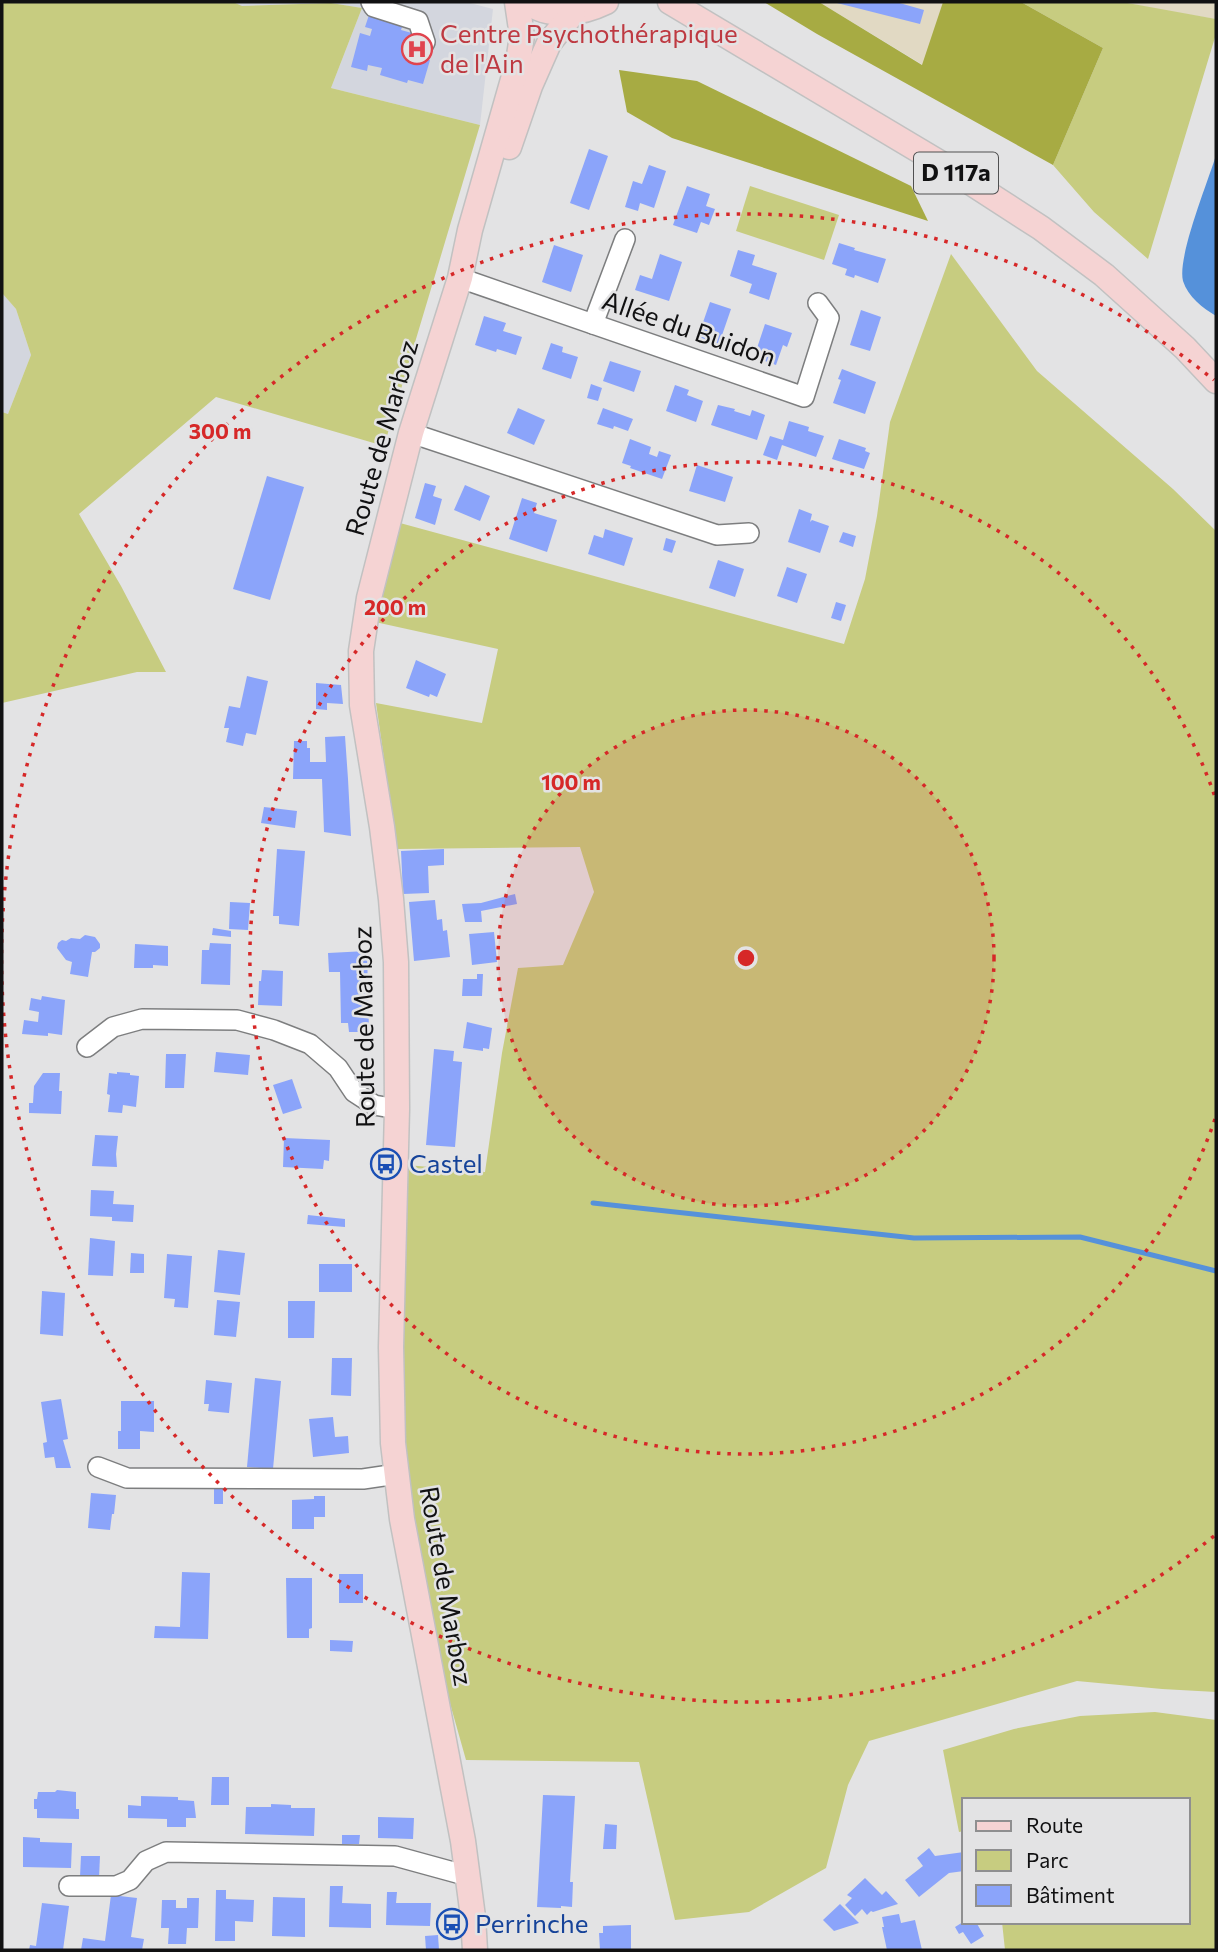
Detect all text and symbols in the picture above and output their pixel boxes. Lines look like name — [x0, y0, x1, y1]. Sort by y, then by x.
place label: Centre Psychothérapique de l'Ain — [440, 17, 738, 78]
hospital icon: Centre Psychothérapique de l'Ain — [400, 32, 434, 66]
road number: D 117a — [914, 153, 998, 194]
street label: Allée du Buidon — [599, 283, 780, 372]
street label: Route de Marboz — [338, 336, 423, 539]
text: 300 m — [189, 418, 251, 443]
text: 200 m — [364, 594, 426, 619]
text: 100 m — [541, 769, 601, 794]
street label: Route de Marboz — [345, 926, 380, 1128]
centre of rings — [734, 946, 758, 970]
bus stop icon: Castel — [369, 1147, 403, 1181]
place label: Castel — [409, 1147, 483, 1178]
street label: Route de Marboz — [415, 1484, 480, 1688]
legend — [962, 1798, 1190, 1924]
text: Route — [1026, 1812, 1083, 1837]
text: Parc — [1026, 1847, 1069, 1872]
text: Bâtiment — [1026, 1882, 1115, 1907]
bus stop icon: Perrinche — [435, 1907, 469, 1941]
place label: Perrinche — [475, 1907, 588, 1938]

